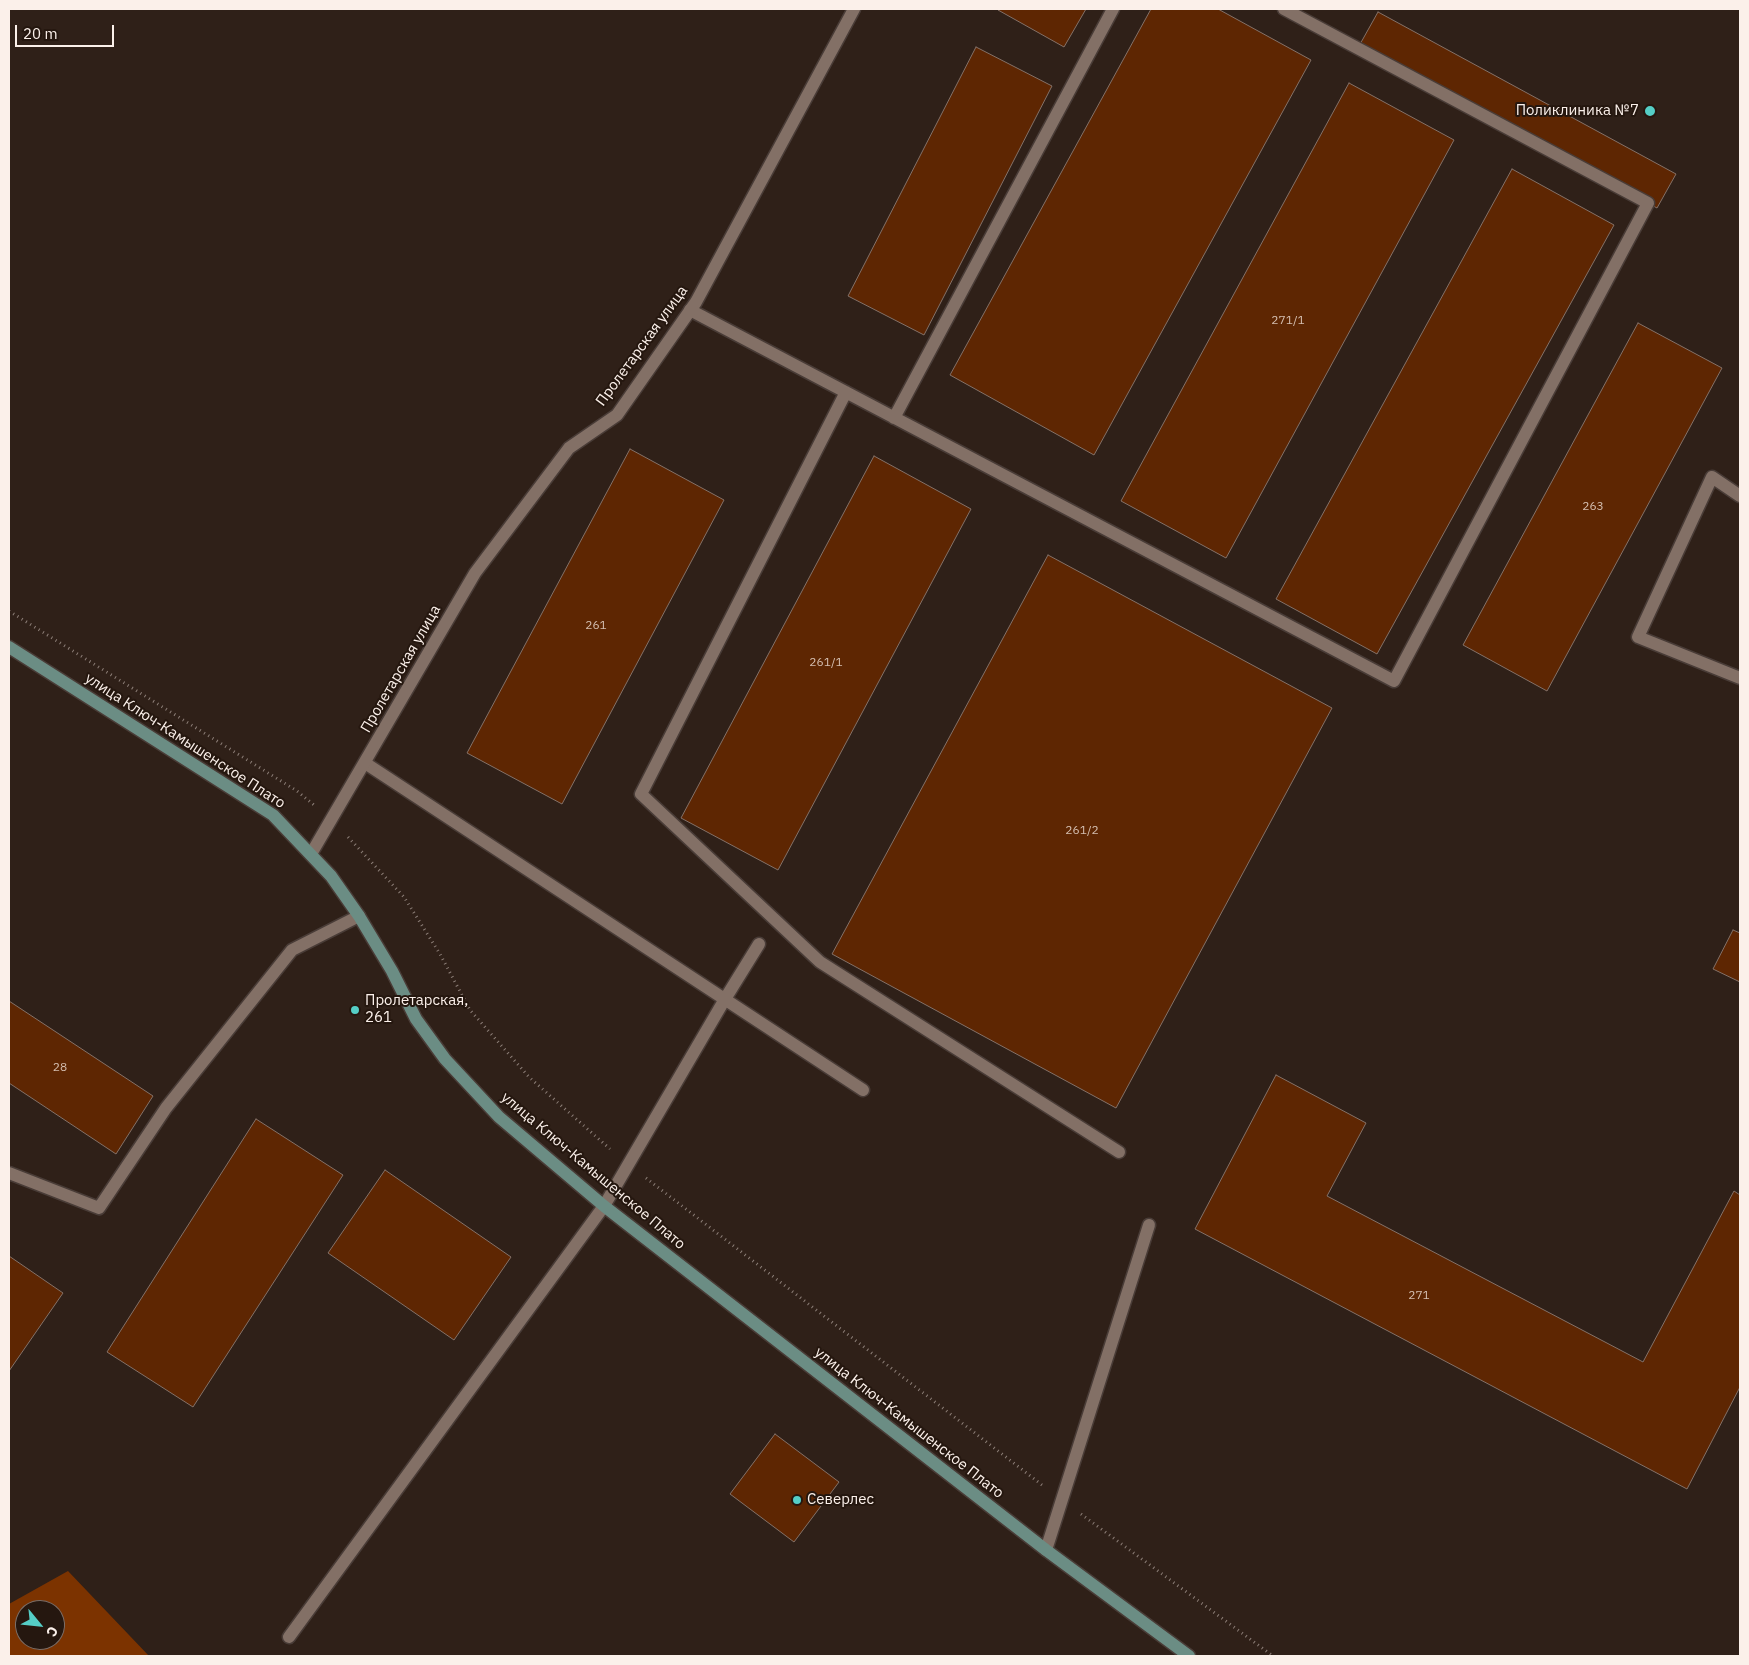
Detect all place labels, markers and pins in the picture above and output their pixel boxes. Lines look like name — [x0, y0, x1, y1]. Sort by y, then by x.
place label: Поликлиника №7 — [1516, 102, 1639, 120]
marker: Поликлиника №7 — [1643, 104, 1657, 118]
place label: Пролетарская, 261 — [365, 992, 468, 1027]
marker: Пролетарская, 261 — [349, 1004, 361, 1016]
place label: Северлес — [807, 1491, 874, 1509]
marker: Северлес — [791, 1494, 803, 1506]

